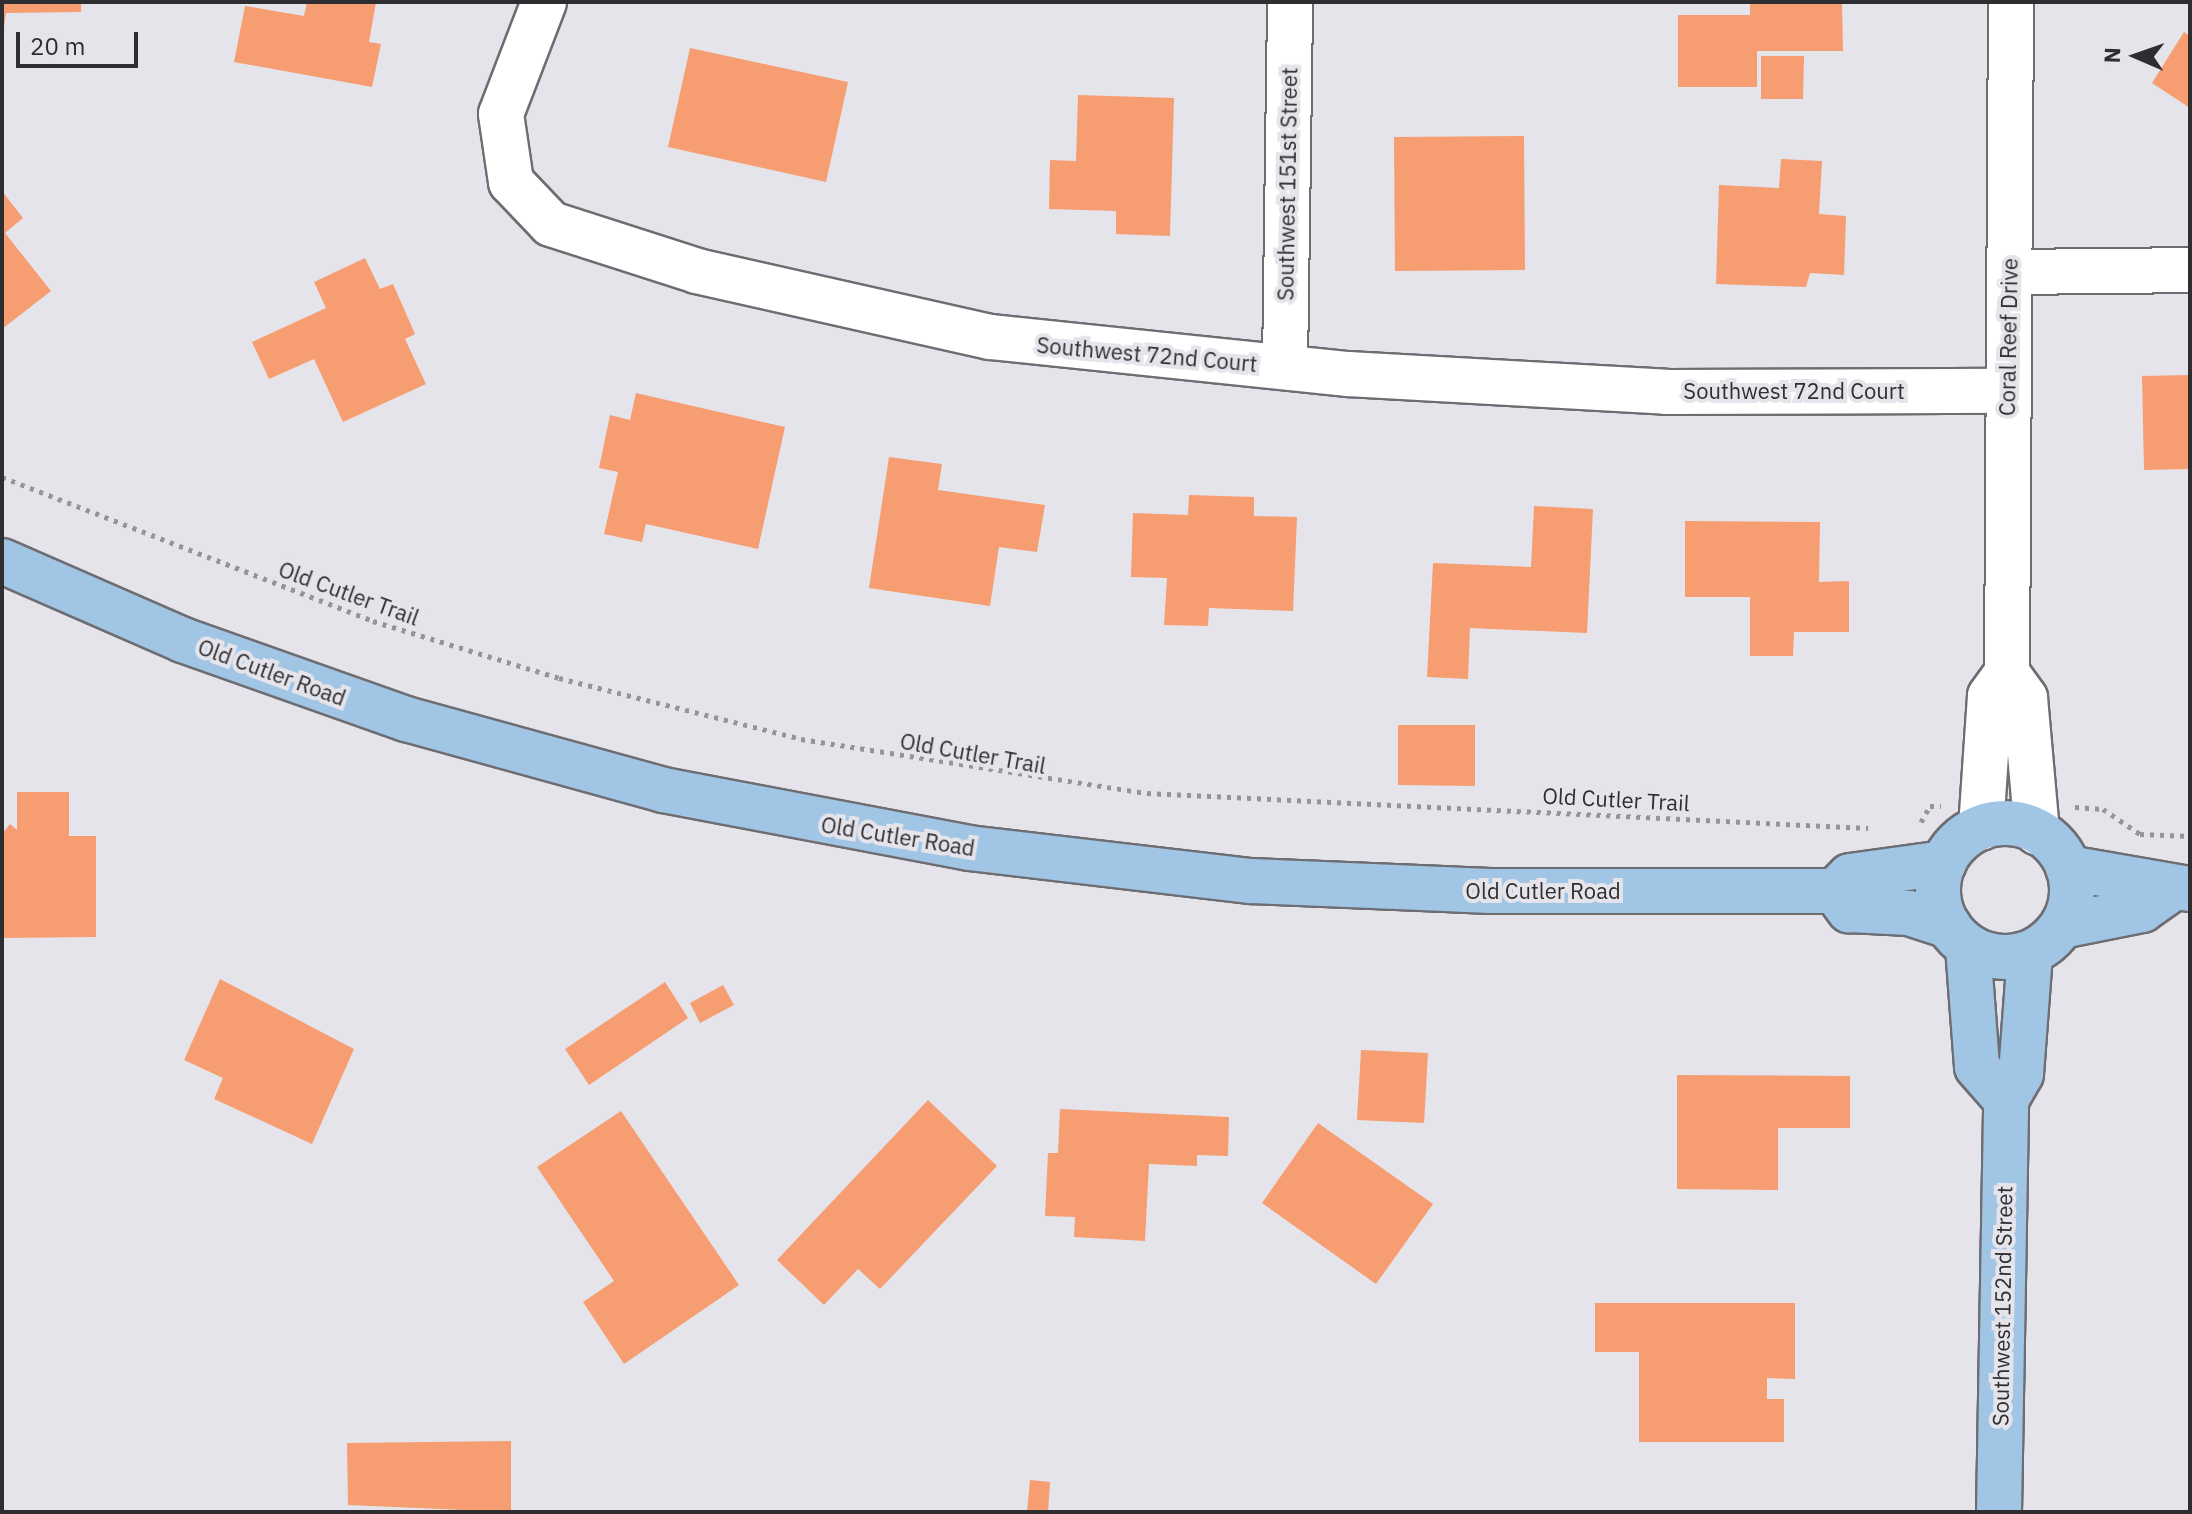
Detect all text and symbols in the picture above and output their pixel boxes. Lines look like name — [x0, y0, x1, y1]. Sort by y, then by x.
scale bar — [20, 16, 142, 66]
north arrow — [2096, 16, 2176, 96]
text: 20 m — [30, 30, 85, 62]
text: N — [2097, 47, 2126, 64]
street label: Southwest 151st Street — [1272, 67, 1302, 301]
street label: Coral Reef Drive — [1993, 258, 2023, 416]
street label: Southwest 72nd Court — [1036, 331, 1258, 377]
street label: Southwest 72nd Court — [1683, 378, 1905, 404]
street label: Old Cutler Trail — [275, 555, 423, 631]
street label: Old Cutler Road — [195, 633, 349, 711]
street label: Old Cutler Trail — [898, 727, 1048, 779]
street label: Old Cutler Trail — [1542, 782, 1690, 816]
street label: Old Cutler Road — [819, 811, 977, 861]
street label: Old Cutler Road — [1465, 878, 1621, 904]
street label: Southwest 152nd Street — [1987, 1186, 2017, 1426]

